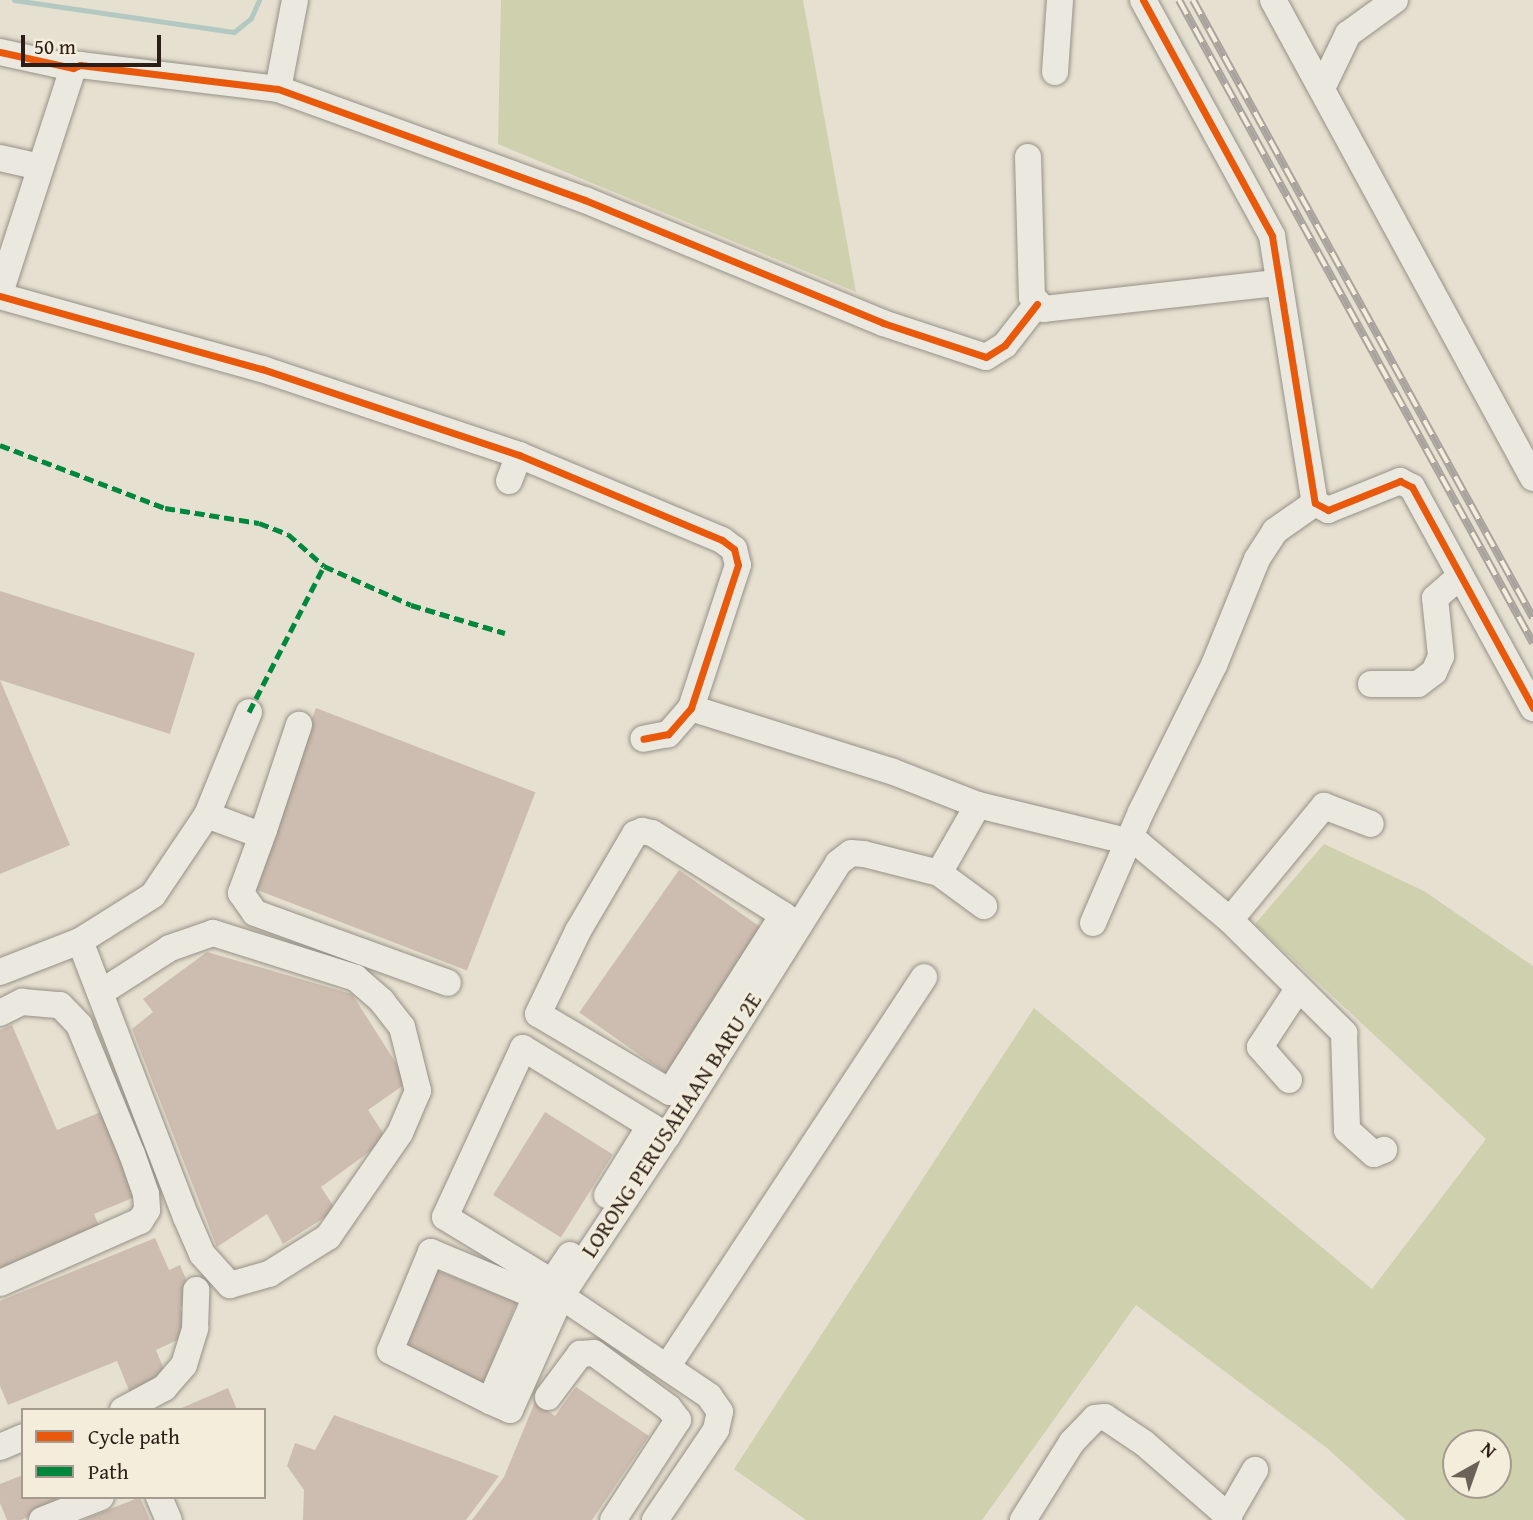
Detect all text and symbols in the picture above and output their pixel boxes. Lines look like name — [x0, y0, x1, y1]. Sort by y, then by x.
scale bar — [24, 21, 164, 65]
text: 50 m — [34, 31, 76, 62]
street label: LORONG PERUSAHAAN BARU 2E — [575, 987, 767, 1263]
legend — [21, 1408, 266, 1499]
text: Cycle path — [88, 1421, 180, 1452]
north arrow — [1442, 1429, 1512, 1499]
text: N — [1475, 1435, 1503, 1464]
text: Path — [88, 1456, 128, 1487]

